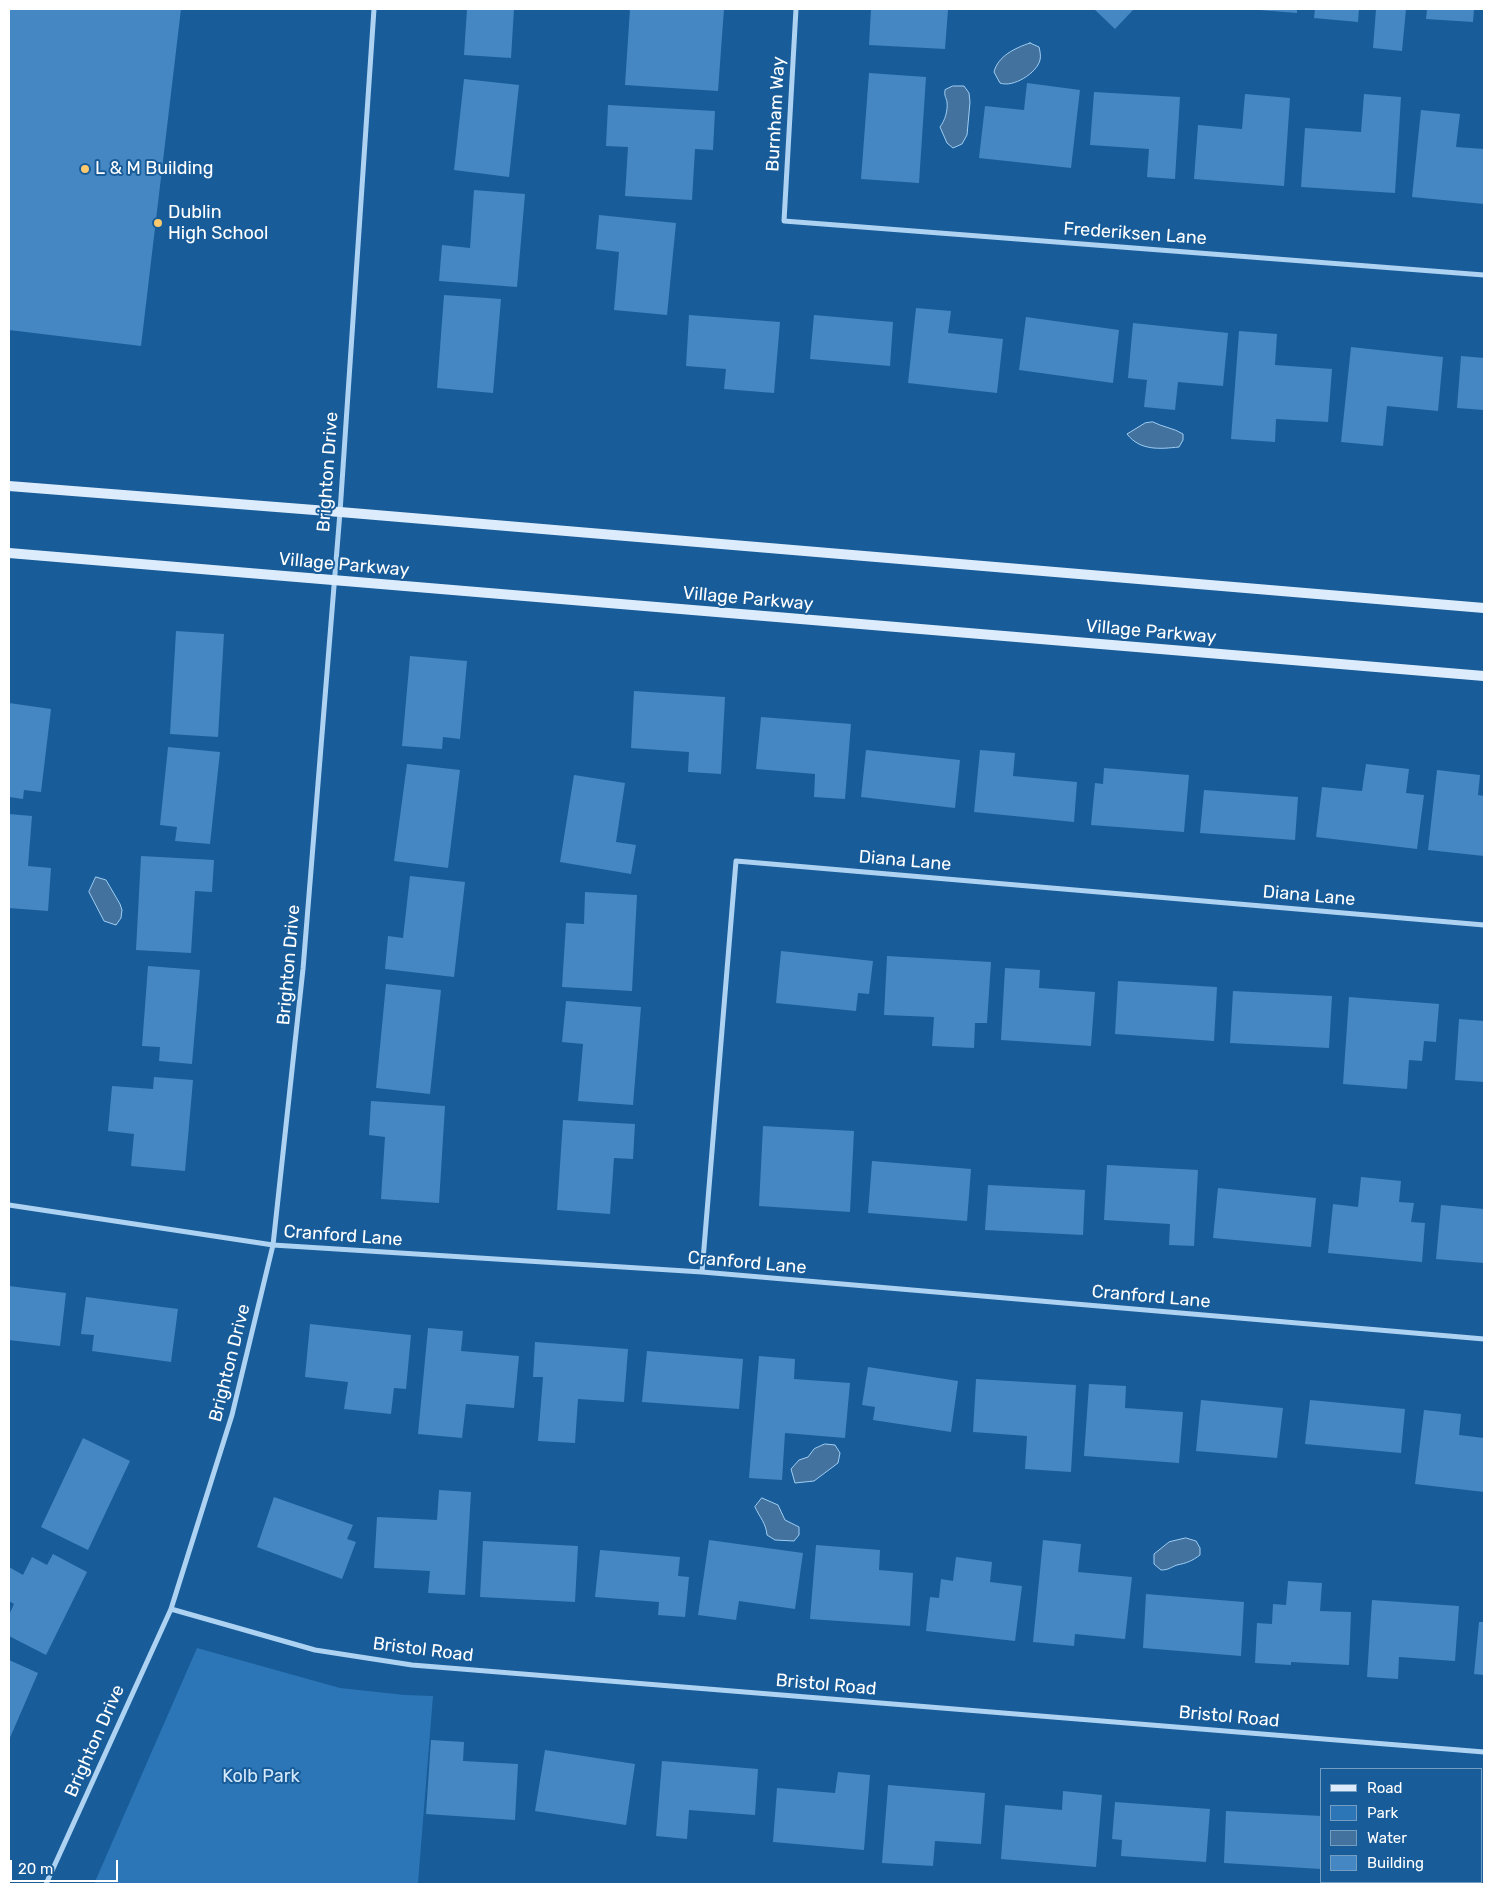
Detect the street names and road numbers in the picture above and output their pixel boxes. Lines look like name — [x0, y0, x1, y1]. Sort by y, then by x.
street label: Burnham Way — [762, 56, 790, 172]
street label: Frederiksen Lane — [1063, 218, 1207, 250]
street label: Brighton Drive — [313, 411, 343, 533]
street label: Village Parkway — [278, 549, 410, 581]
street label: Village Parkway — [682, 583, 814, 615]
street label: Village Parkway — [1085, 616, 1217, 648]
street label: Diana Lane — [858, 846, 952, 876]
street label: Diana Lane — [1262, 881, 1356, 911]
street label: Brighton Drive — [273, 904, 305, 1026]
street label: Cranford Lane — [283, 1221, 403, 1251]
street label: Cranford Lane — [687, 1247, 807, 1279]
street label: Cranford Lane — [1091, 1281, 1211, 1313]
street label: Brighton Drive — [205, 1302, 255, 1424]
street label: Bristol Road — [371, 1633, 475, 1667]
street label: Bristol Road — [775, 1670, 877, 1700]
street label: Brighton Drive — [61, 1681, 129, 1801]
street label: Bristol Road — [1178, 1702, 1280, 1732]

